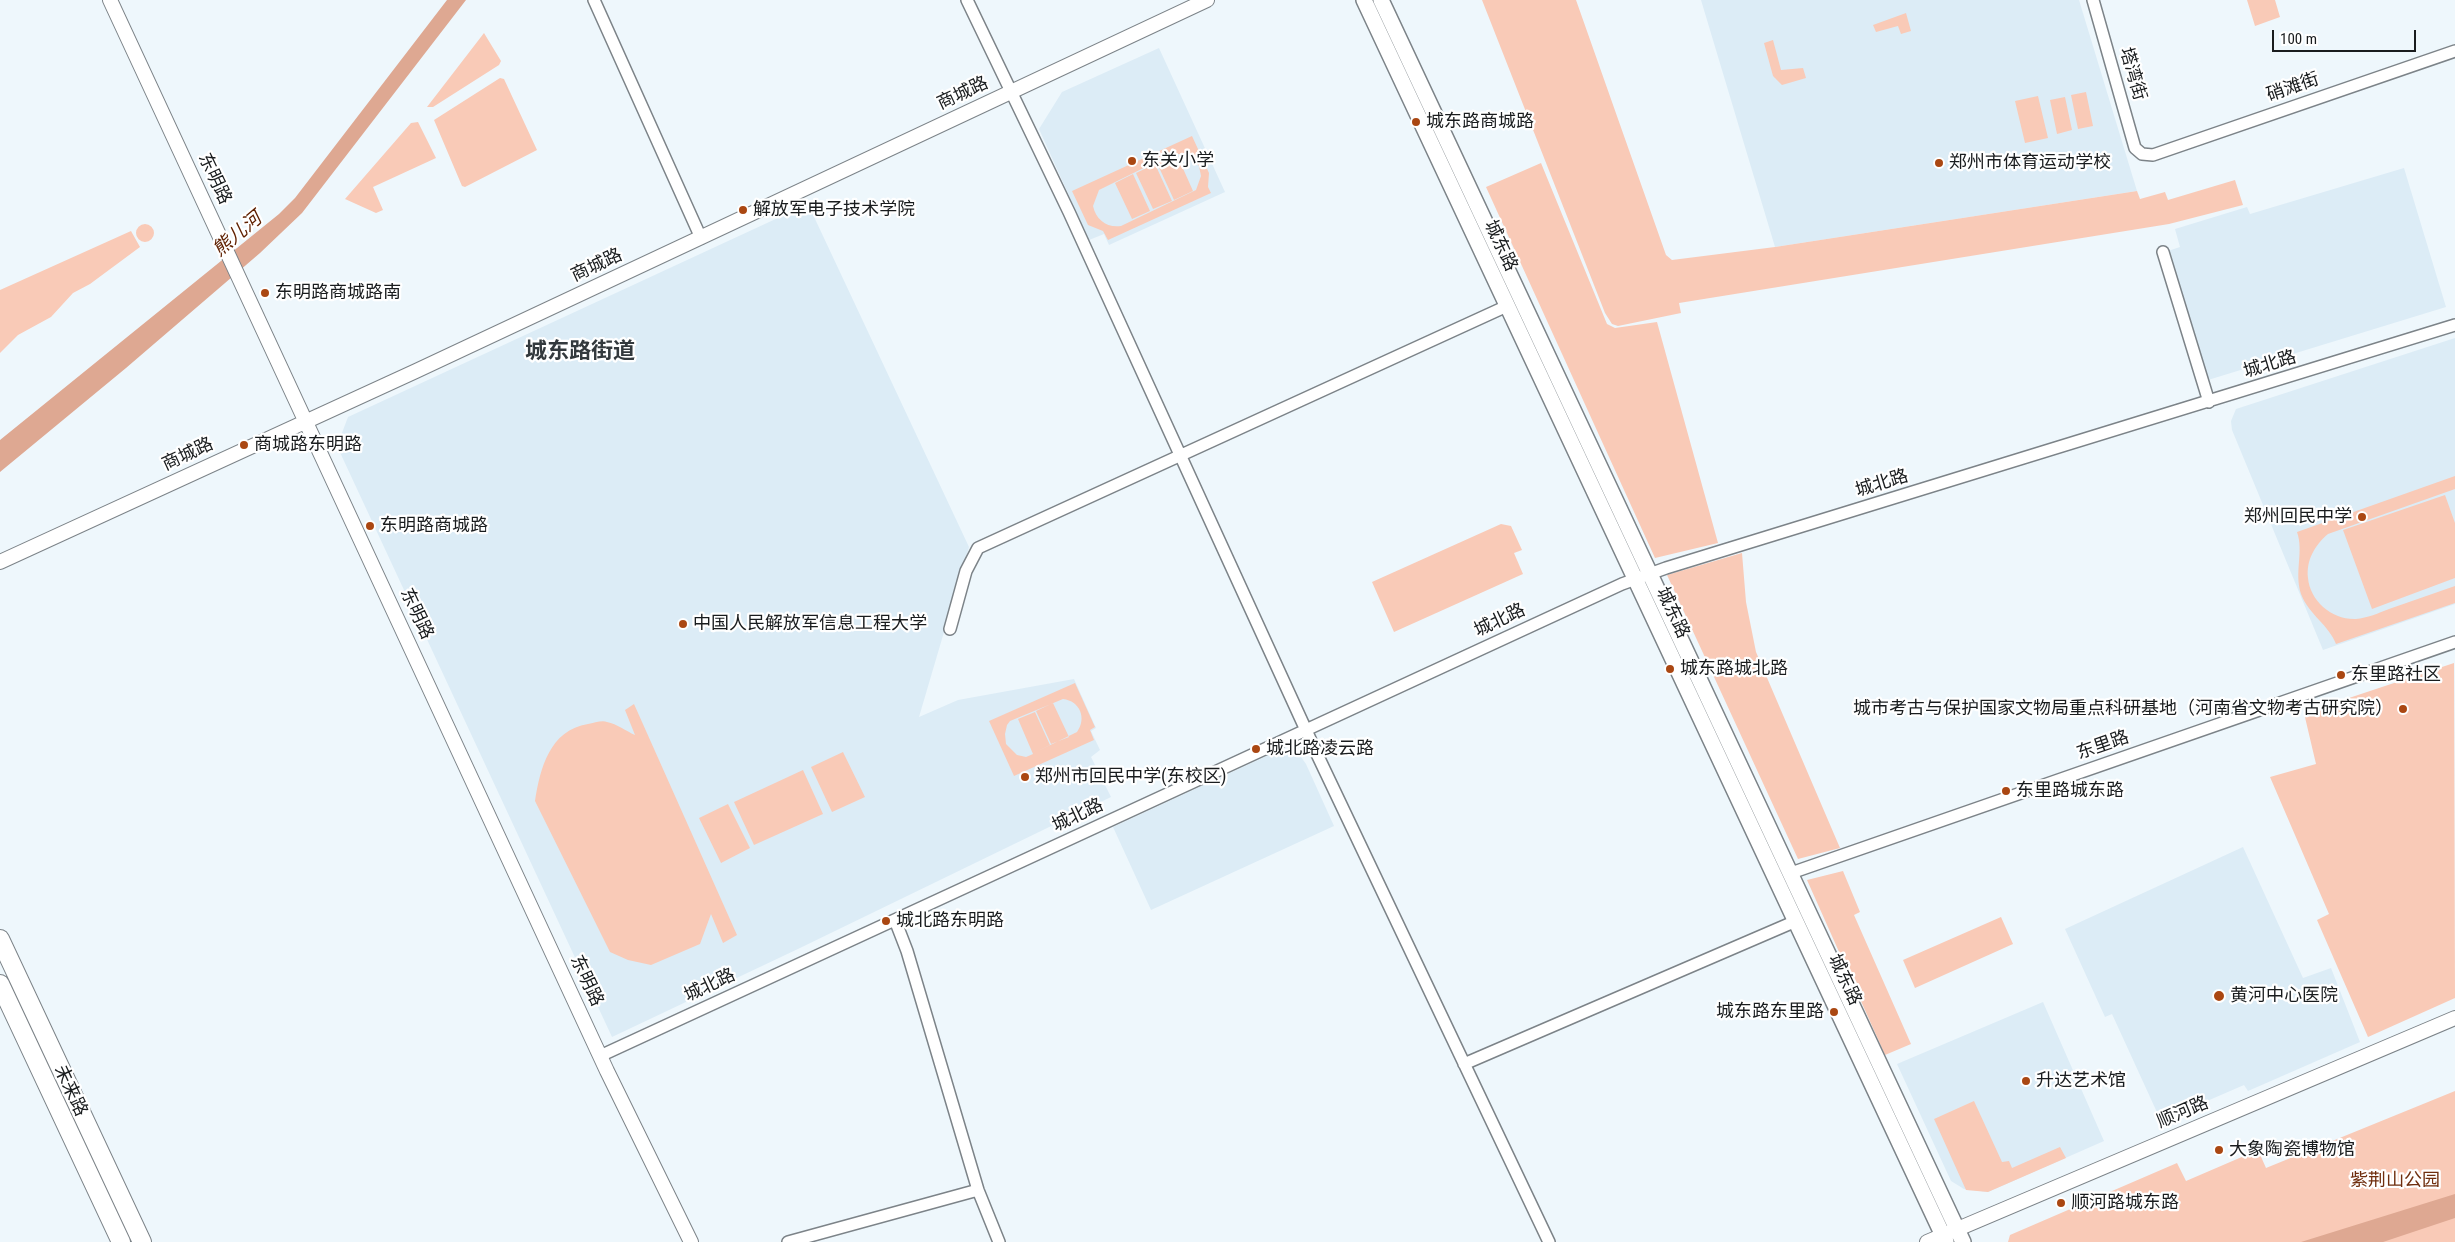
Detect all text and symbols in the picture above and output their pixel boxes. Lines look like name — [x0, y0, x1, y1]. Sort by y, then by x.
scale bar — [2275, 20, 2419, 52]
text: 100 m — [2280, 30, 2317, 48]
street label: 塔湾街 — [2114, 45, 2150, 103]
street label: 硝滩街 — [2264, 69, 2322, 107]
street label: 商城路 — [934, 73, 992, 115]
place label: 城东路商城路 — [1426, 111, 1534, 133]
marker: 城东路商城路 — [1410, 116, 1422, 128]
street label: 东明路 — [193, 150, 235, 208]
place label: 东关小学 — [1142, 150, 1214, 172]
place label: 郑州市体育运动学校 — [1949, 152, 2111, 174]
marker: 东关小学 — [1126, 155, 1138, 167]
marker: 郑州市体育运动学校 — [1933, 157, 1945, 169]
place label: 解放军电子技术学院 — [753, 199, 915, 221]
marker: 解放军电子技术学院 — [737, 204, 749, 216]
water label: 熊儿河 — [209, 208, 267, 262]
street label: 城东路 — [1479, 217, 1521, 275]
street label: 商城路 — [568, 245, 626, 287]
place label: 东明路商城路南 — [275, 282, 401, 304]
marker: 东明路商城路南 — [259, 287, 271, 299]
district label: 城东路街道 — [525, 339, 635, 365]
street label: 城北路 — [2241, 347, 2299, 383]
street label: 商城路 — [159, 434, 217, 476]
place label: 商城路东明路 — [254, 434, 362, 456]
marker: 商城路东明路 — [238, 439, 250, 451]
street label: 城北路 — [1853, 466, 1911, 502]
place label: 郑州回民中学 — [2244, 506, 2352, 528]
marker: 郑州回民中学 — [2356, 511, 2368, 523]
place label: 东明路商城路 — [380, 515, 488, 537]
marker: 东明路商城路 — [364, 520, 376, 532]
street label: 城东路 — [1651, 584, 1693, 642]
street label: 东明路 — [395, 585, 437, 643]
street label: 城北路 — [1471, 600, 1529, 642]
place label: 中国人民解放军信息工程大学 — [693, 613, 927, 635]
marker: 中国人民解放军信息工程大学 — [677, 618, 689, 630]
place label: 城东路城北路 — [1680, 658, 1788, 680]
marker: 城东路城北路 — [1664, 663, 1676, 675]
place label: 东里路社区 — [2351, 664, 2441, 686]
marker: 东里路社区 — [2335, 669, 2347, 681]
place label: 城市考古与保护国家文物局重点科研基地（河南省文物考古研究院） — [1853, 698, 2393, 720]
marker: 城市考古与保护国家文物局重点科研基地（河南省文物考古研究院） — [2397, 703, 2409, 715]
street label: 东里路 — [2074, 727, 2132, 765]
place label: 城北路凌云路 — [1266, 738, 1374, 760]
marker: 城北路凌云路 — [1250, 743, 1262, 755]
place label: 郑州市回民中学(东校区) — [1035, 766, 1226, 788]
marker: 郑州市回民中学(东校区) — [1019, 771, 1031, 783]
place label: 东里路城东路 — [2016, 780, 2124, 802]
marker: 东里路城东路 — [2000, 785, 2012, 797]
street label: 城北路 — [1049, 795, 1107, 837]
place label: 城北路东明路 — [896, 910, 1004, 932]
marker: 城北路东明路 — [880, 915, 892, 927]
street label: 城东路 — [1823, 951, 1865, 1009]
street label: 东明路 — [565, 952, 607, 1010]
street label: 城北路 — [681, 965, 739, 1007]
place label: 黄河中心医院 — [2230, 985, 2338, 1007]
marker: 黄河中心医院 — [2212, 989, 2226, 1003]
place label: 城东路东里路 — [1716, 1001, 1824, 1023]
marker: 城东路东里路 — [1828, 1006, 1840, 1018]
street label: 未来路 — [49, 1062, 91, 1120]
place label: 升达艺术馆 — [2036, 1070, 2126, 1092]
marker: 升达艺术馆 — [2020, 1075, 2032, 1087]
street label: 顺河路 — [2154, 1093, 2212, 1133]
place label: 大象陶瓷博物馆 — [2229, 1139, 2355, 1161]
marker: 大象陶瓷博物馆 — [2213, 1144, 2225, 1156]
park label: 紫荆山公园 — [2350, 1170, 2440, 1192]
place label: 顺河路城东路 — [2071, 1192, 2179, 1214]
marker: 顺河路城东路 — [2055, 1197, 2067, 1209]

